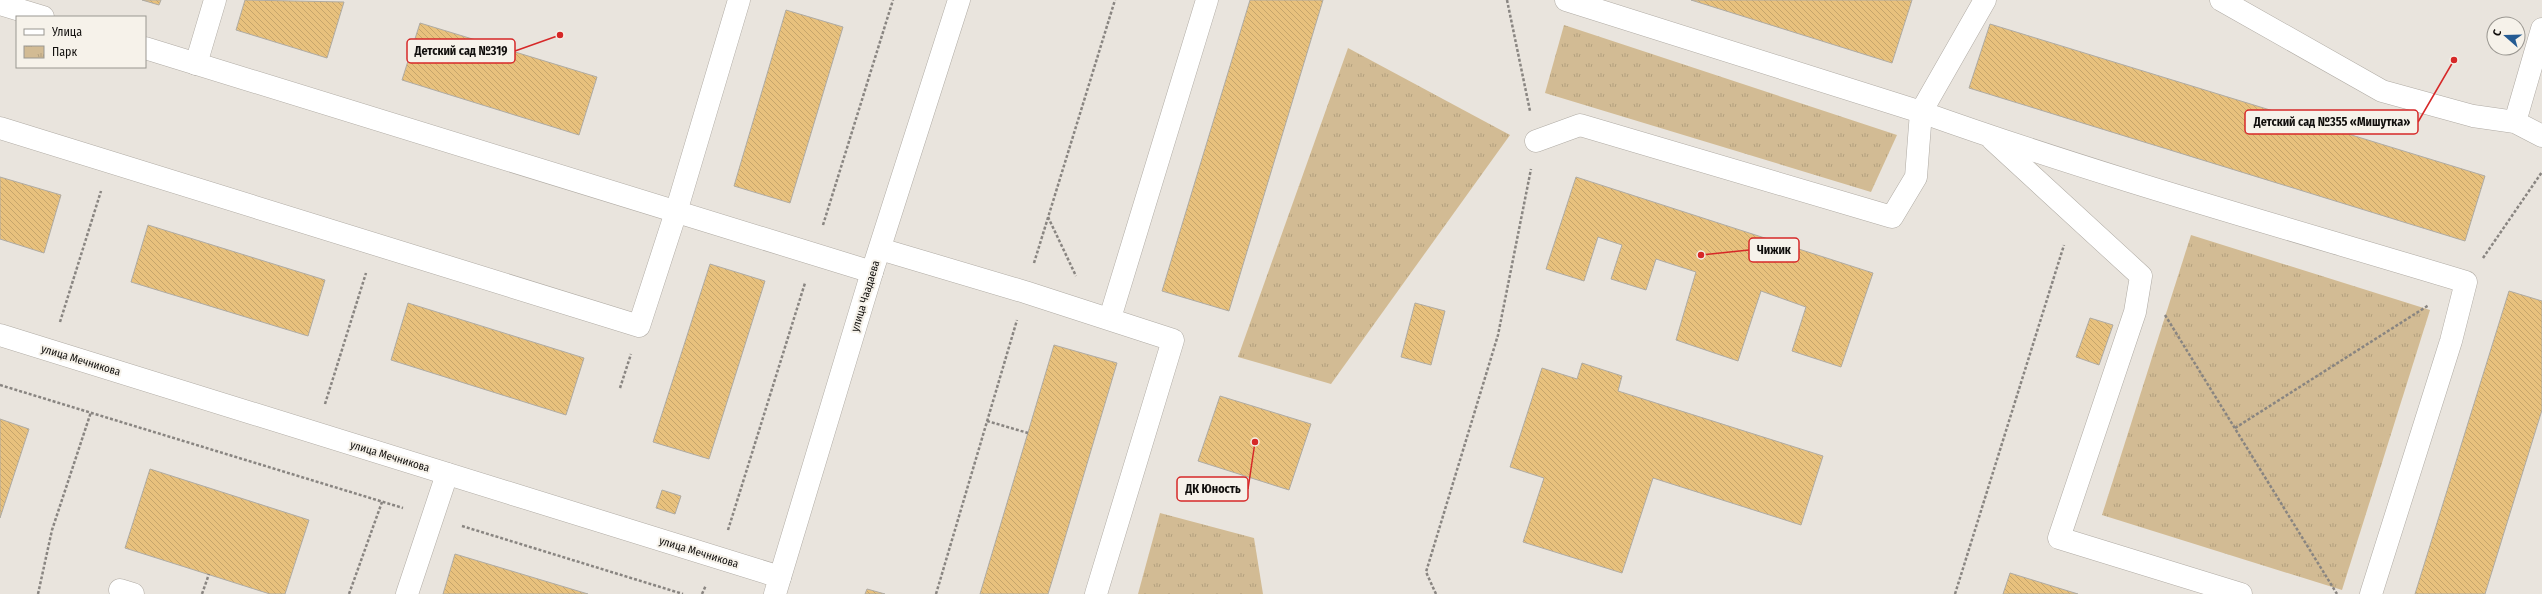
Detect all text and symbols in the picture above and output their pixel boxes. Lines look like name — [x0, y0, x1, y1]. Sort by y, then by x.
legend — [16, 16, 146, 68]
north arrow — [2486, 16, 2526, 56]
text: Улица — [51, 25, 82, 39]
text: С — [2490, 28, 2504, 38]
callout: Детский сад №319 — [407, 39, 515, 63]
text: Детский сад №319 — [414, 44, 507, 58]
text: Парк — [52, 45, 78, 59]
callout: Детский сад №355 «Мишутка» — [2245, 110, 2418, 134]
text: Детский сад №355 «Мишутка» — [2253, 115, 2410, 129]
callout: Чижик — [1749, 238, 1799, 262]
text: Чижик — [1757, 243, 1792, 257]
street label: улица Чаадаева — [848, 259, 883, 333]
street label: улица Мечникова — [40, 342, 122, 379]
street label: улица Мечникова — [349, 438, 431, 475]
callout: ДК Юность — [1177, 477, 1248, 501]
text: ДК Юность — [1184, 482, 1241, 496]
street label: улица Мечникова — [658, 534, 740, 571]

